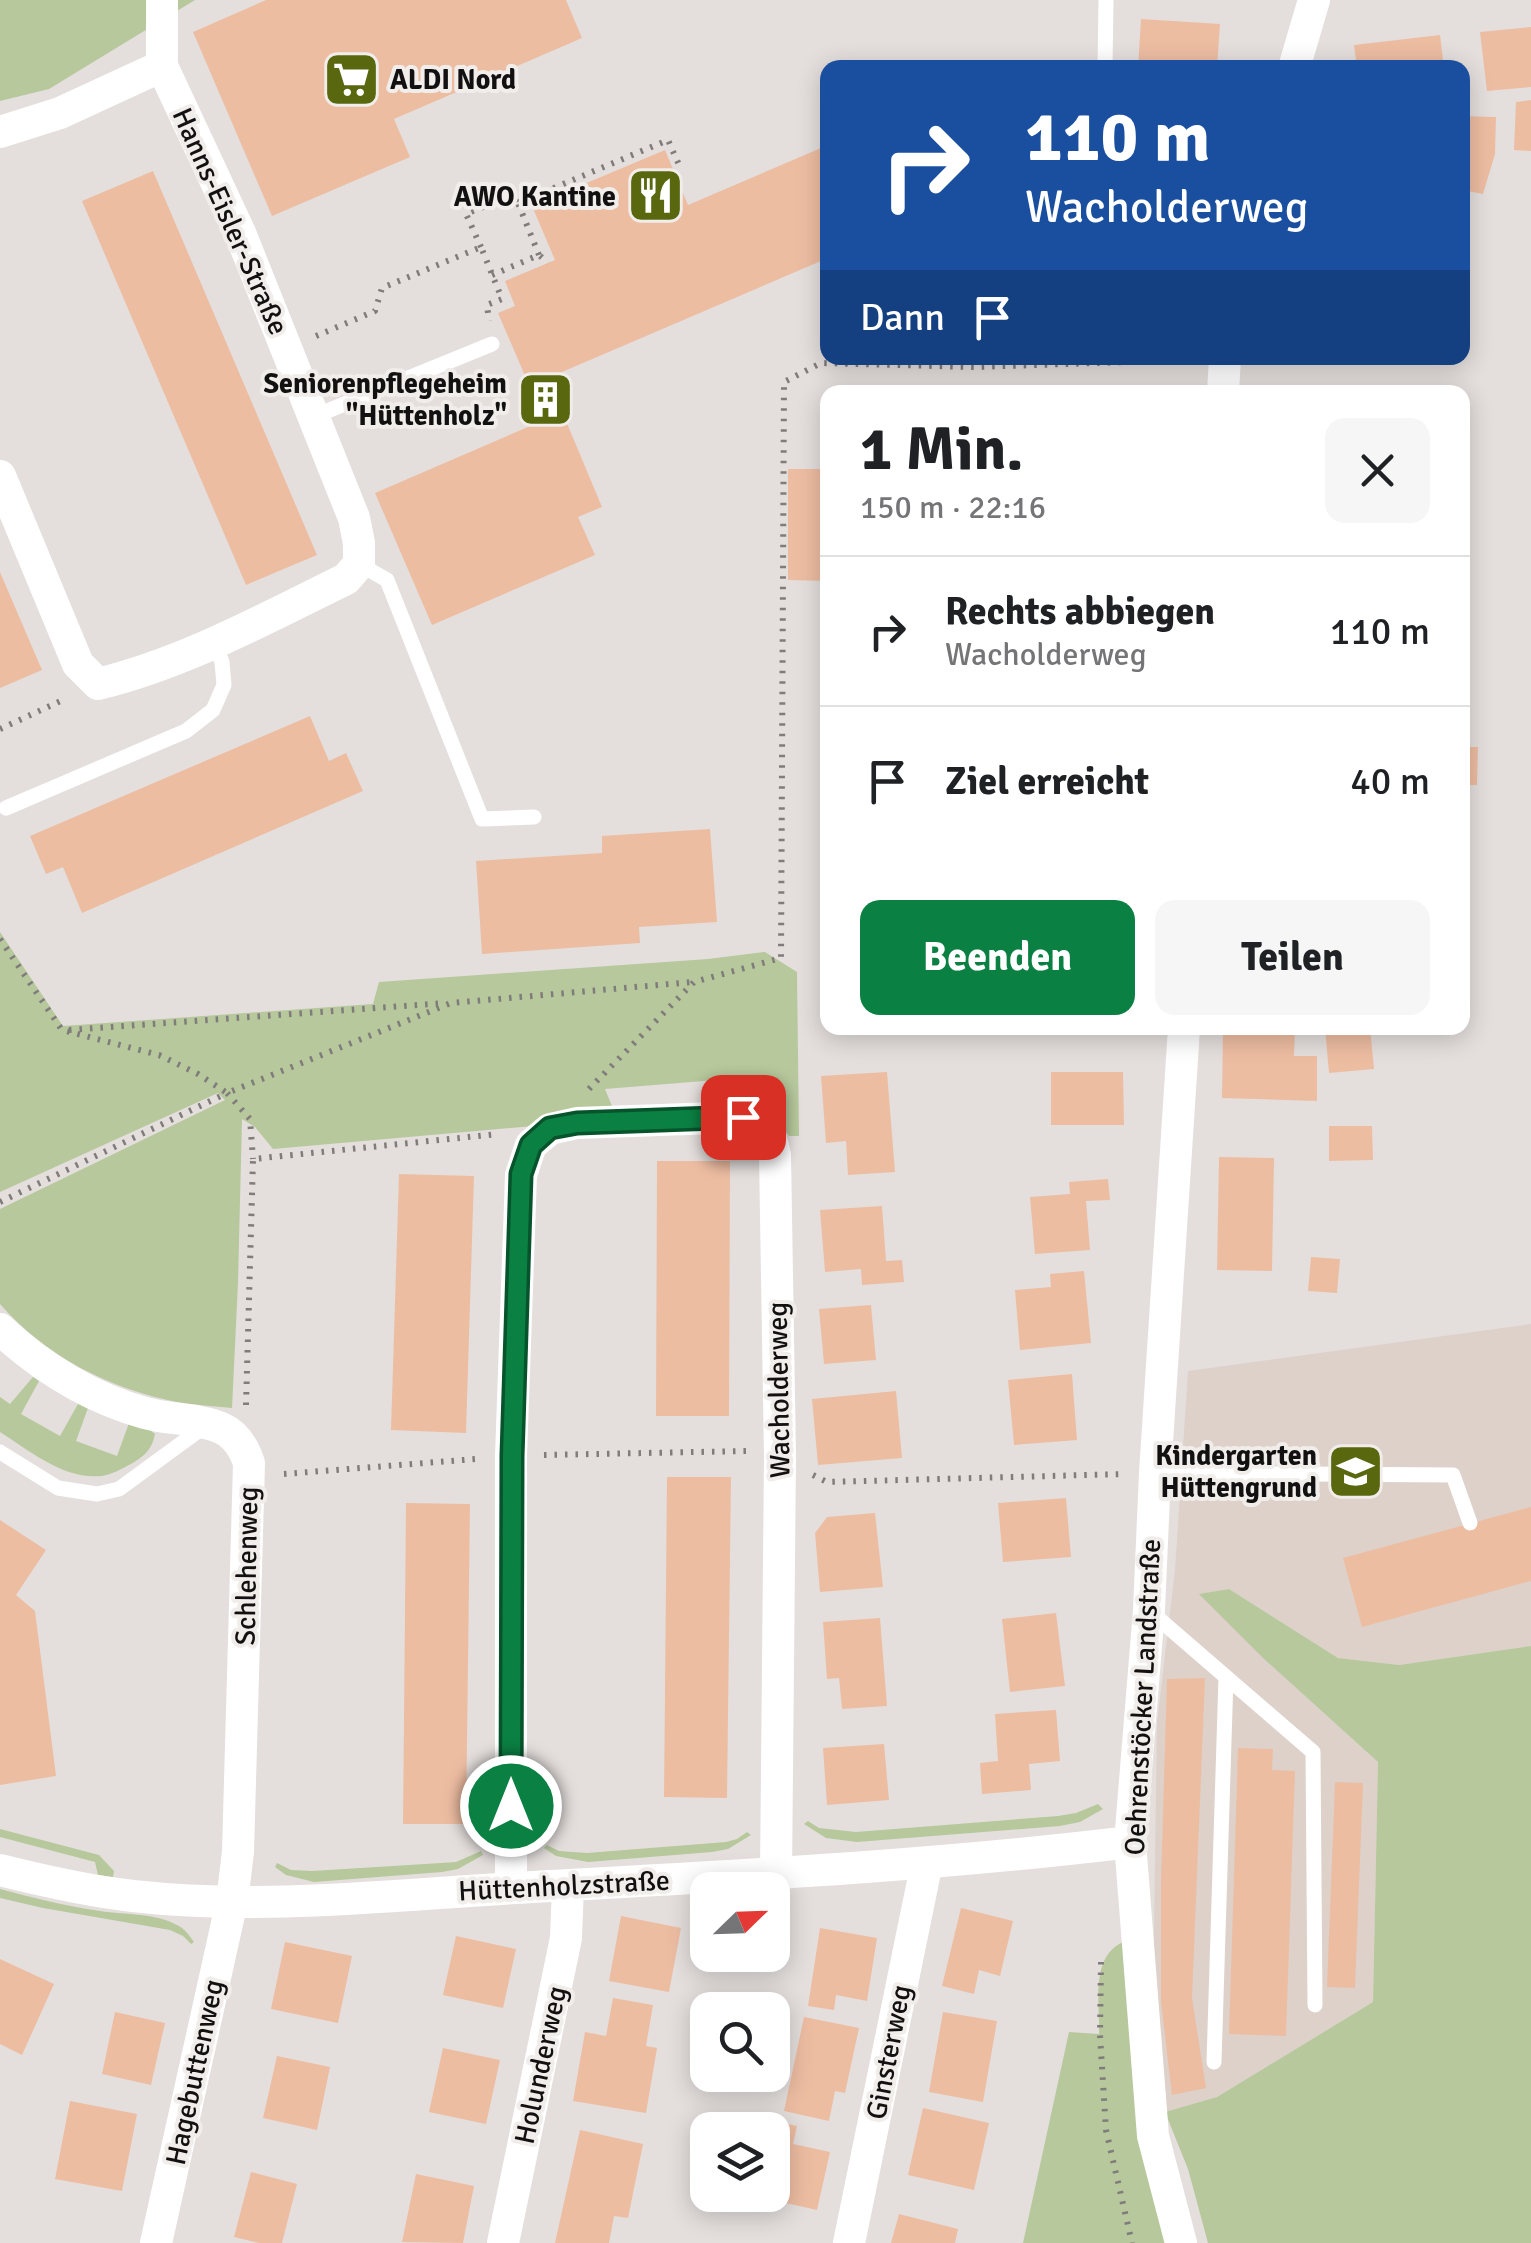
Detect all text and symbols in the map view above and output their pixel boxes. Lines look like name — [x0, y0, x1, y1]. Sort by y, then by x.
supermarket icon: ALDI Nord — [321, 49, 381, 109]
place label: ALDI Nord — [390, 63, 516, 97]
text: 110 m — [1025, 94, 1210, 180]
icon: right — [860, 100, 990, 230]
street label: Hanns-Eisler-Straße — [165, 103, 295, 340]
restaurant icon: AWO Kantine — [625, 166, 685, 226]
place label: AWO Kantine — [454, 180, 616, 214]
text: Wacholderweg — [1025, 180, 1308, 235]
icon: arrive — [965, 290, 1020, 345]
text: Dann — [860, 294, 945, 341]
place label: Seniorenpflegeheim "Hüttenholz" — [263, 367, 507, 433]
building icon: Seniorenpflegeheim "Hüttenholz" — [516, 369, 576, 429]
text: 1 Min. — [860, 413, 1024, 487]
button: close — [1325, 418, 1430, 523]
text: 150 m · 22:16 — [860, 488, 1046, 527]
text: Rechts abbiegen — [945, 588, 1215, 635]
icon: right — [860, 604, 915, 659]
text: 110 m — [1330, 608, 1430, 655]
text: Wacholderweg — [945, 635, 1147, 674]
icon: arrive — [860, 754, 915, 809]
text: Ziel erreicht — [945, 758, 1149, 805]
text: 40 m — [1350, 758, 1430, 805]
button: Beenden — [860, 900, 1135, 1015]
button: Teilen — [1155, 900, 1430, 1015]
pin — [701, 1075, 786, 1160]
icon: arrive — [716, 1090, 771, 1145]
street label: Wacholderweg — [760, 1302, 798, 1478]
place label: Kindergarten Hüttengrund — [1155, 1439, 1317, 1505]
school or university icon: Kindergarten Hüttengrund — [1326, 1441, 1386, 1501]
street label: Schlehenweg — [229, 1486, 265, 1646]
street label: Oehrenstöcker Landstraße — [1118, 1538, 1168, 1856]
position arrow — [459, 1754, 563, 1858]
street label: Hüttenholzstraße — [457, 1863, 671, 1909]
north arrow — [690, 1872, 790, 1972]
map controls — [690, 1872, 790, 2212]
street label: Hagebuttenweg — [159, 1976, 231, 2168]
street label: Ginsterweg — [859, 1982, 919, 2122]
street label: Holunderweg — [508, 1983, 574, 2147]
button: search — [690, 1992, 790, 2092]
button: layers — [690, 2112, 790, 2212]

